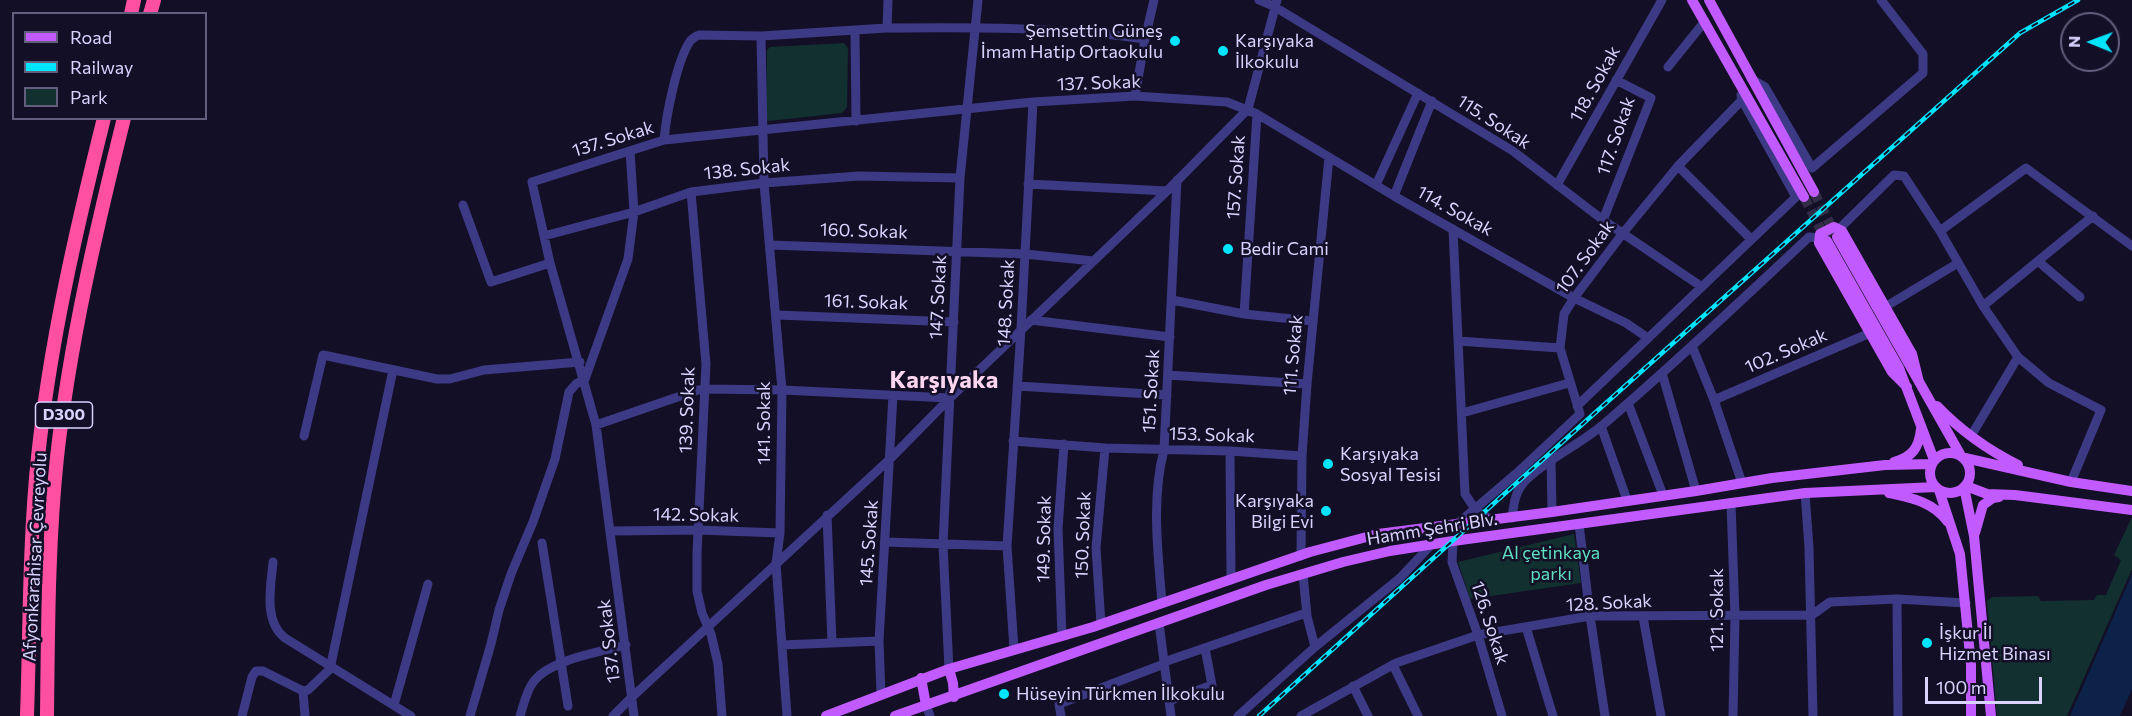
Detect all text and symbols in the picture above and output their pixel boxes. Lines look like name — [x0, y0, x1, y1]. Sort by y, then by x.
legend — [12, 12, 207, 120]
north arrow — [2060, 12, 2120, 72]
place label: Şemsettin Güneş İmam Hatip Ortaokulu — [981, 20, 1163, 63]
text: Road — [70, 26, 112, 48]
place label: Karşıyaka İlkokulu — [1235, 30, 1314, 72]
marker: Şemsettin Güneş İmam Hatip Ortaokulu — [1168, 34, 1182, 48]
text: N — [2064, 36, 2083, 48]
street label: 118. Sokak — [1565, 42, 1625, 126]
marker: Karşıyaka İlkokulu — [1216, 44, 1230, 58]
text: Railway — [70, 56, 133, 78]
street label: 137. Sokak — [1057, 71, 1141, 95]
text: Park — [70, 86, 108, 108]
street label: 115. Sokak — [1453, 90, 1535, 154]
street label: 117. Sokak — [1593, 94, 1639, 178]
street label: 137. Sokak — [570, 116, 656, 162]
street label: 157. Sokak — [1222, 134, 1250, 220]
street label: 138. Sokak — [703, 154, 791, 184]
street label: 114. Sokak — [1413, 181, 1497, 241]
street label: 107. Sokak — [1551, 216, 1619, 298]
street label: 160. Sokak — [820, 219, 908, 243]
place label: Bedir Cami — [1240, 238, 1329, 260]
marker: Bedir Cami — [1221, 242, 1235, 256]
street label: 147. Sokak — [925, 254, 951, 340]
street label: 148. Sokak — [993, 259, 1019, 347]
street label: 161. Sokak — [824, 290, 908, 314]
street label: 111. Sokak — [1279, 314, 1307, 396]
street label: 102. Sokak — [1742, 324, 1830, 378]
street label: 151. Sokak — [1138, 349, 1164, 433]
street label: 139. Sokak — [675, 366, 699, 454]
district label: Karşıyaka — [890, 366, 998, 394]
street label: 141. Sokak — [753, 381, 775, 465]
road number: D300 — [36, 402, 92, 428]
street label: 153. Sokak — [1169, 423, 1255, 447]
place label: Karşıyaka Sosyal Tesisi — [1340, 443, 1441, 486]
street label: Afyonkarahisar Çevreyolu — [19, 452, 51, 662]
marker: Karşıyaka Sosyal Tesisi — [1321, 457, 1335, 471]
place label: Karşıyaka Bilgi Evi — [1235, 490, 1314, 532]
street label: 150. Sokak — [1071, 491, 1095, 579]
street label: 149. Sokak — [1032, 495, 1056, 583]
street label: 145. Sokak — [855, 499, 883, 587]
street label: 142. Sokak — [653, 503, 739, 527]
marker: Karşıyaka Bilgi Evi — [1319, 504, 1333, 518]
street label: Hamm Şehri Blv. — [1365, 508, 1499, 550]
park label: Al çetinkaya parkı — [1502, 542, 1600, 584]
street label: 121. Sokak — [1706, 568, 1728, 652]
street label: 126. Sokak — [1466, 579, 1514, 667]
street label: 128. Sokak — [1565, 590, 1653, 616]
street label: 137. Sokak — [593, 598, 625, 684]
place label: İşkur İl Hizmet Binası — [1939, 622, 2051, 664]
marker: İşkur İl Hizmet Binası — [1920, 636, 1934, 650]
scale bar — [1928, 665, 2045, 703]
text: 100 m — [1936, 676, 1986, 698]
place label: Hüseyin Türkmen İlkokulu — [1016, 683, 1225, 705]
marker: Hüseyin Türkmen İlkokulu — [997, 687, 1011, 701]

